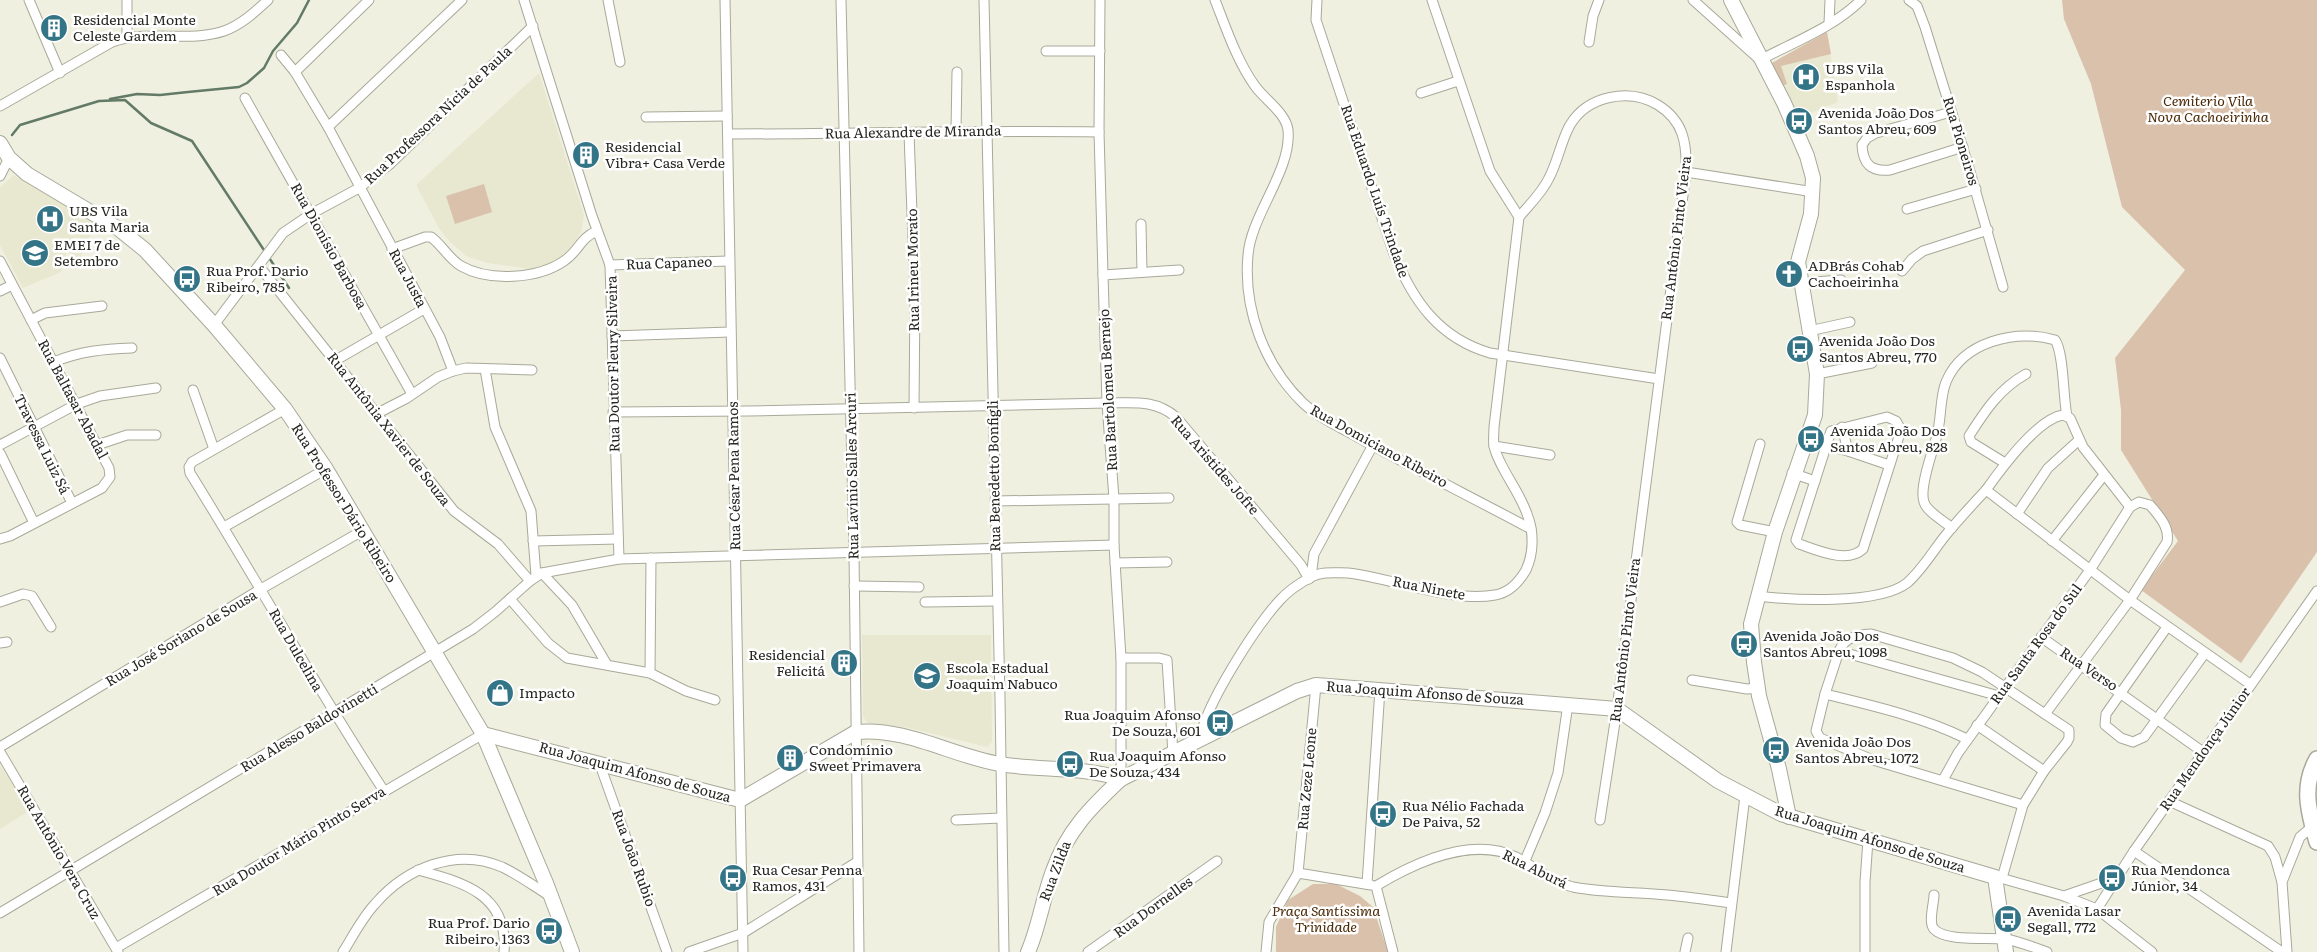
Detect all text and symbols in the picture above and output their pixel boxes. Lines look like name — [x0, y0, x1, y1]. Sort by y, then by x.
place label: Residencial Monte Celeste Gardem — [73, 9, 196, 45]
building icon: Residencial Monte Celeste Gardem — [39, 13, 69, 43]
street label: Rua Professora Nícia de Paula — [359, 40, 516, 188]
place label: UBS Vila Espanhola — [1825, 58, 1895, 94]
hospital icon: UBS Vila Espanhola — [1791, 62, 1821, 92]
park label: Cemiterio Vila Nova Cachoeirinha — [2147, 90, 2269, 126]
street label: Rua Pioneiros — [1939, 94, 1985, 188]
street label: Rua Eduardo Luís Trindade — [1337, 102, 1415, 280]
place label: Avenida João Dos Santos Abreu, 609 — [1818, 102, 1936, 138]
bus stop icon: Avenida João Dos Santos Abreu, 609 — [1784, 106, 1814, 136]
street label: Rua Alexandre de Miranda — [824, 119, 1002, 143]
place label: Residencial Vibra+ Casa Verde — [605, 136, 725, 172]
building icon: Residencial Vibra+ Casa Verde — [571, 140, 601, 170]
street label: Rua Antônio Pinto Vieira — [1655, 154, 1695, 321]
street label: Rua Dionísio Barbosa — [287, 179, 373, 313]
place label: UBS Vila Santa Maria — [69, 200, 150, 236]
hospital icon: UBS Vila Santa Maria — [35, 204, 65, 234]
street label: Rua Irineu Morato — [901, 208, 923, 332]
place label: EMEI 7 de Setembro — [54, 234, 120, 270]
school or university icon: EMEI 7 de Setembro — [20, 238, 50, 268]
street label: Rua Justa — [385, 244, 433, 311]
street label: Rua Capaneo — [625, 250, 713, 274]
place label: ADBrás Cohab Cachoeirinha — [1808, 255, 1904, 291]
church icon: ADBrás Cohab Cachoeirinha — [1774, 259, 1804, 289]
place label: Rua Prof. Dario Ribeiro, 785 — [206, 260, 308, 296]
bus stop icon: Rua Prof. Dario Ribeiro, 785 — [172, 264, 202, 294]
street label: Rua Doutor Fleury Silveira — [600, 275, 624, 453]
street label: Rua Bartolomeu Bernejo — [1093, 308, 1121, 472]
place label: Avenida João Dos Santos Abreu, 770 — [1819, 330, 1937, 366]
bus stop icon: Avenida João Dos Santos Abreu, 770 — [1785, 334, 1815, 364]
street label: Rua Baltasar Abadal — [34, 335, 114, 462]
street label: Rua Antônia Xavier de Souza — [323, 347, 456, 510]
street label: Travessa Luiz Sá — [10, 390, 76, 497]
street label: Rua Lavínio Salles Arcuri — [840, 392, 862, 560]
street label: Rua Domiciano Ribeiro — [1307, 399, 1452, 491]
street label: Rua Benedetto Bonfigli — [982, 400, 1004, 552]
street label: Rua César Pena Ramos — [722, 401, 744, 551]
street label: Rua Aristides Jofre — [1167, 410, 1265, 518]
street label: Rua Professor Dário Ribeiro — [288, 419, 402, 586]
place label: Avenida João Dos Santos Abreu, 828 — [1830, 420, 1948, 456]
bus stop icon: Avenida João Dos Santos Abreu, 828 — [1796, 424, 1826, 454]
street label: Rua Antônio Pinto Vieira — [1604, 556, 1644, 723]
street label: Rua Ninete — [1391, 570, 1467, 604]
street label: Rua Santa Rosa do Sul — [1985, 579, 2086, 708]
street label: Rua José Soriano de Sousa — [101, 584, 260, 690]
street label: Rua Dulcelina — [265, 604, 329, 695]
place label: Avenida João Dos Santos Abreu, 1098 — [1763, 625, 1888, 661]
bus stop icon: Avenida João Dos Santos Abreu, 1098 — [1729, 629, 1759, 659]
street label: Rua Verso — [2057, 641, 2122, 695]
place label: Residencial Felicitá — [749, 644, 825, 680]
building icon: Residencial Felicitá — [829, 648, 859, 678]
place label: Escola Estadual Joaquim Nabuco — [946, 657, 1058, 693]
school or university icon: Escola Estadual Joaquim Nabuco — [912, 661, 942, 691]
street label: Rua Joaquim Afonso de Souza — [1326, 675, 1525, 709]
street label: Rua Alesso Baldovinetti — [236, 678, 381, 776]
shop icon: Impacto — [485, 678, 515, 708]
place label: Impacto — [519, 682, 575, 702]
street label: Rua Mendonça Júnior — [2154, 682, 2255, 814]
place label: Rua Joaquim Afonso De Souza, 601 — [1064, 704, 1201, 740]
bus stop icon: Rua Joaquim Afonso De Souza, 601 — [1205, 708, 1235, 738]
street label: Rua Zeze Leone — [1292, 727, 1320, 831]
place label: Avenida João Dos Santos Abreu, 1072 — [1795, 731, 1919, 767]
bus stop icon: Avenida João Dos Santos Abreu, 1072 — [1761, 735, 1791, 765]
street label: Rua Joaquim Afonso de Souza — [537, 736, 734, 806]
place label: Condomínio Sweet Primavera — [809, 739, 922, 775]
building icon: Condomínio Sweet Primavera — [775, 743, 805, 773]
place label: Rua Joaquim Afonso De Souza, 434 — [1089, 745, 1226, 781]
bus stop icon: Rua Joaquim Afonso De Souza, 434 — [1055, 749, 1085, 779]
street label: Rua Doutor Mário Pinto Serva — [208, 780, 389, 900]
street label: Rua Antônio Vera Cruz — [13, 781, 106, 922]
place label: Rua Nélio Fachada De Paiva, 52 — [1402, 795, 1525, 831]
bus stop icon: Rua Nélio Fachada De Paiva, 52 — [1368, 799, 1398, 829]
street label: Rua Joaquim Afonso de Souza — [1773, 800, 1968, 877]
street label: Rua João Rubio — [608, 806, 662, 909]
street label: Rua Zilda — [1033, 837, 1075, 904]
street label: Rua Aburá — [1499, 844, 1572, 893]
place label: Rua Cesar Penna Ramos, 431 — [752, 859, 863, 895]
place label: Rua Mendonca Júnior, 34 — [2131, 859, 2230, 895]
bus stop icon: Rua Cesar Penna Ramos, 431 — [718, 863, 748, 893]
bus stop icon: Rua Mendonca Júnior, 34 — [2097, 863, 2127, 893]
street label: Rua Dornelles — [1109, 871, 1196, 942]
park label: Praça Santíssima Trinidade — [1272, 900, 1380, 936]
place label: Avenida Lasar Segall, 772 — [2027, 900, 2121, 936]
bus stop icon: Avenida Lasar Segall, 772 — [1993, 904, 2023, 934]
place label: Rua Prof. Dario Ribeiro, 1363 — [428, 912, 530, 948]
bus stop icon: Rua Prof. Dario Ribeiro, 1363 — [534, 916, 564, 946]

